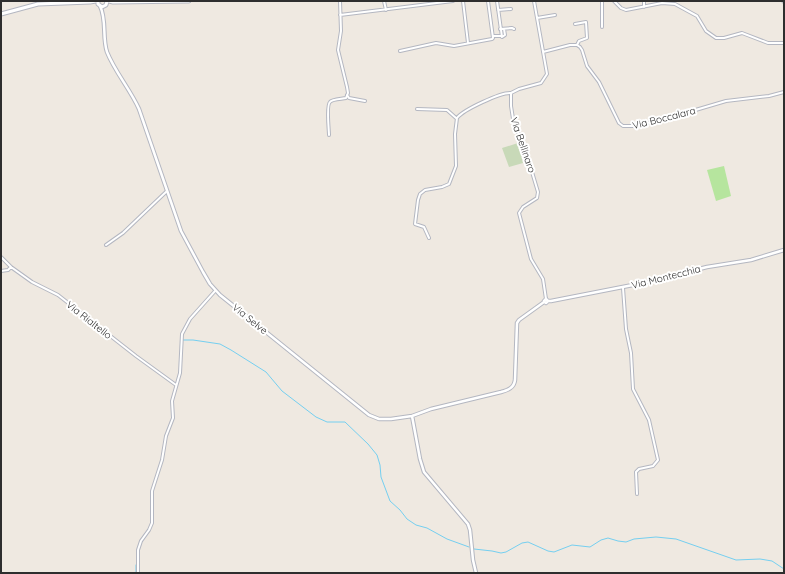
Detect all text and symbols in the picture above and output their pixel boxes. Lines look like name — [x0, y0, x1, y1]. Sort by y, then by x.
street label: Via Boccalara — [631, 104, 697, 132]
street label: Via Bellinaro — [507, 115, 539, 175]
street label: Via Montecchia — [630, 262, 702, 292]
street label: Via Rialtello — [64, 298, 114, 342]
street label: Via Selve — [230, 301, 271, 337]

